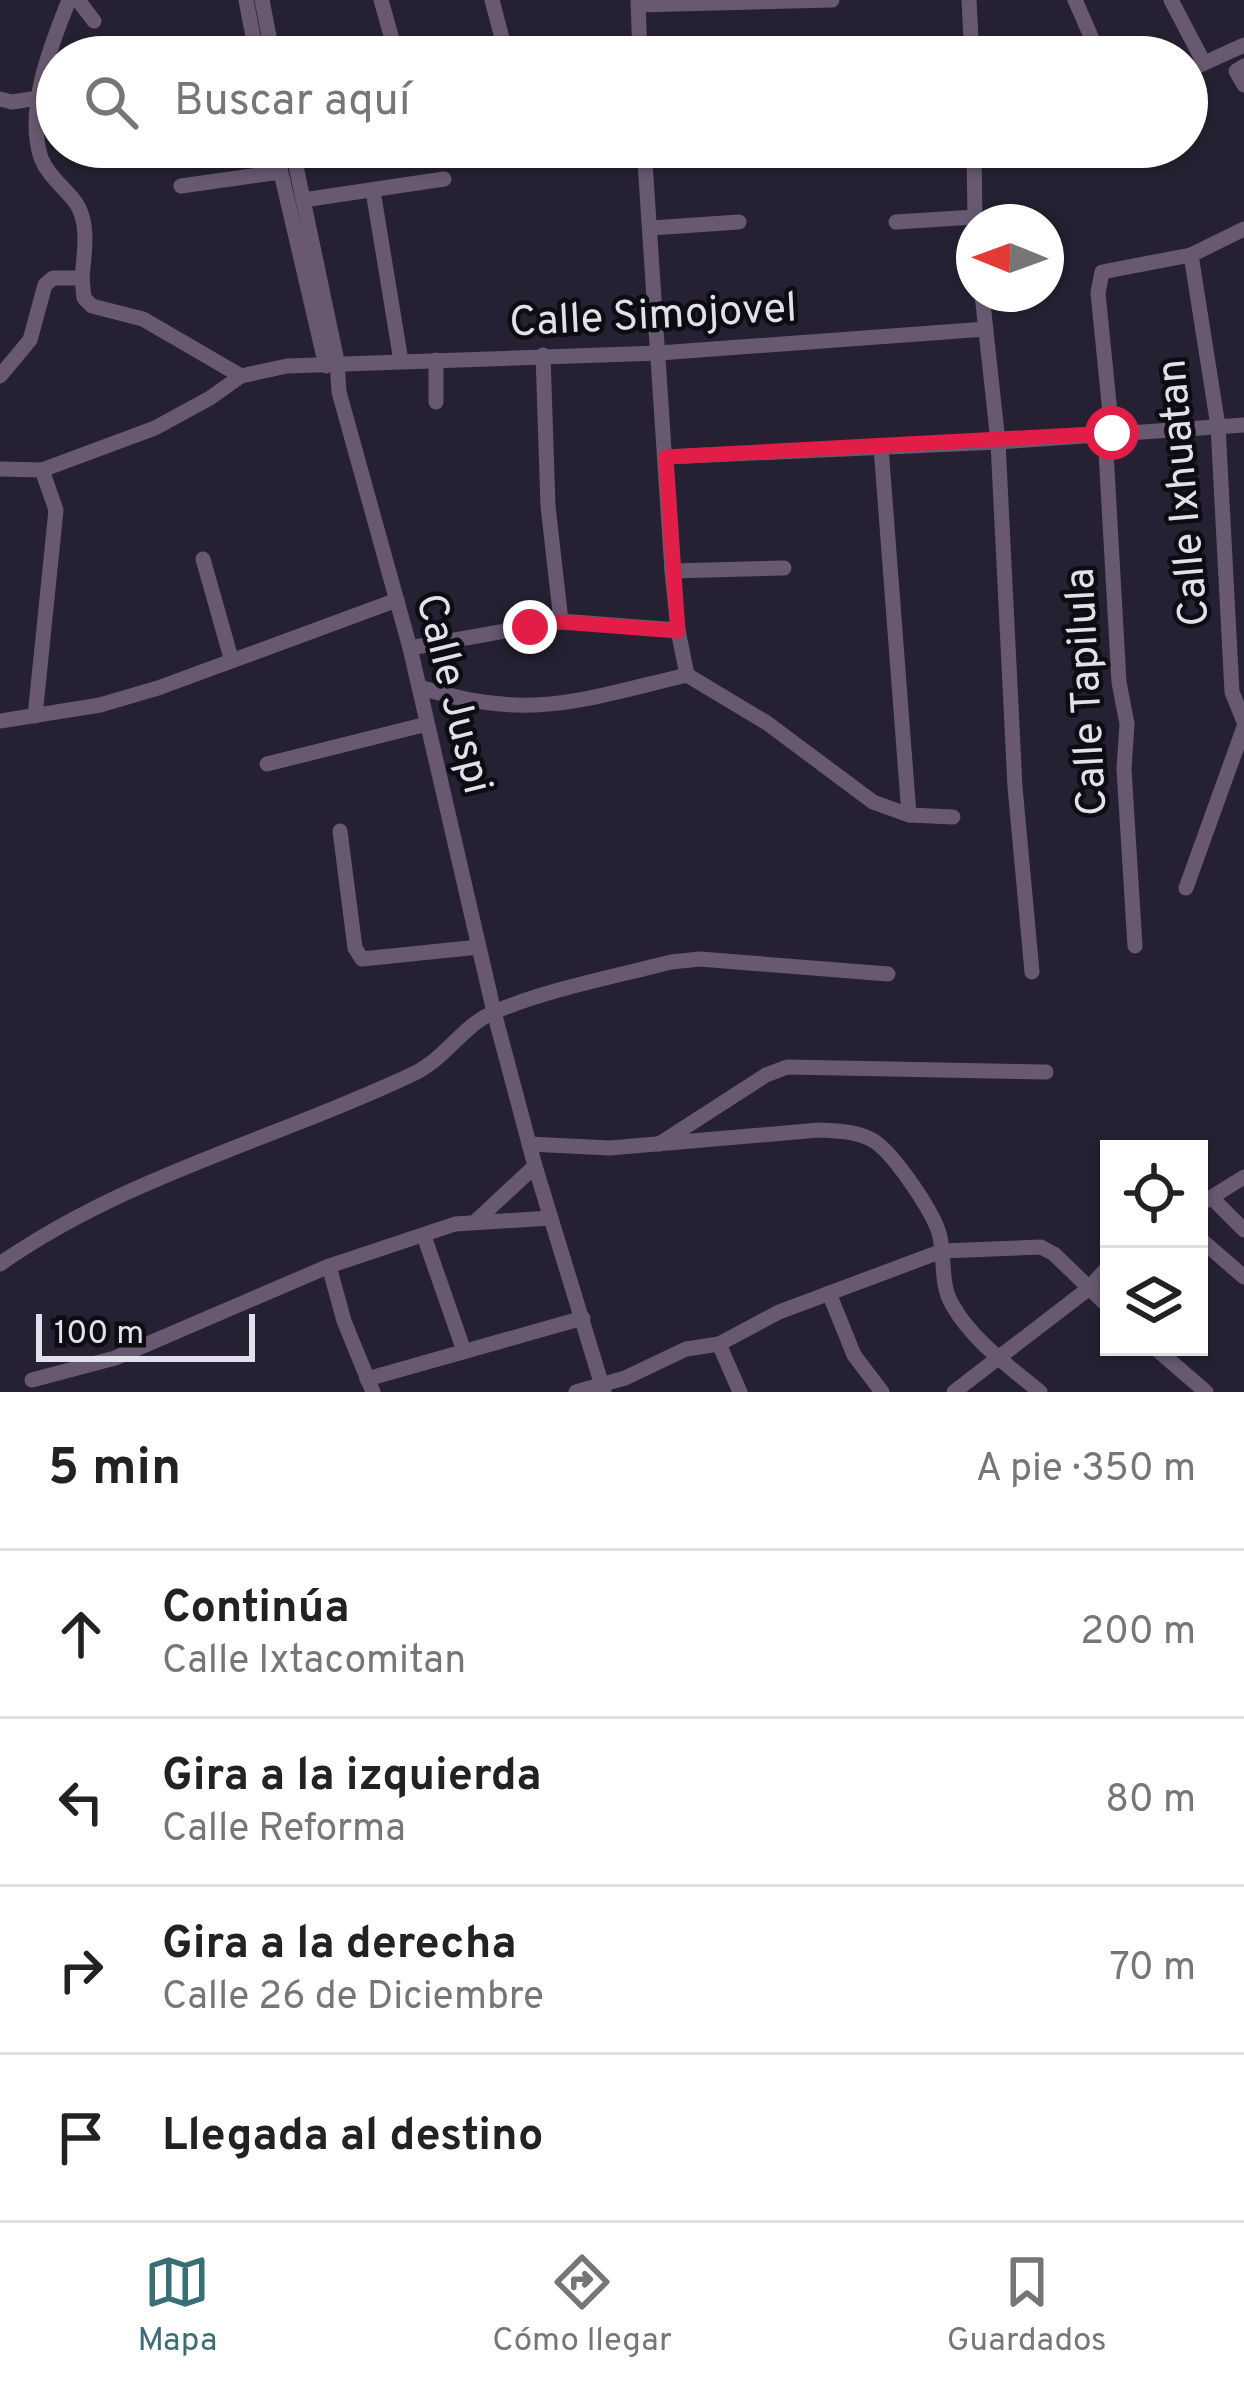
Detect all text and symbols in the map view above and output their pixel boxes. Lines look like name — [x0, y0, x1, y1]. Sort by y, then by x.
search box — [36, 36, 1208, 168]
icon: search — [78, 69, 144, 135]
text: Buscar aquí — [174, 74, 410, 131]
north arrow — [956, 204, 1064, 312]
street label: Calle Simojovel — [508, 283, 798, 351]
street label: Calle Ixhuatan — [1147, 357, 1224, 628]
route start — [1085, 406, 1139, 460]
street label: Calle Tapilula — [1056, 566, 1121, 817]
street label: Calle Juspi — [401, 589, 502, 800]
route end — [503, 600, 557, 654]
map controls — [1100, 1140, 1208, 1356]
button: locate — [1100, 1140, 1208, 1248]
button: layers — [1100, 1248, 1208, 1356]
scale bar — [36, 1308, 255, 1361]
text: 100 m — [54, 1314, 144, 1356]
text: 5 min — [48, 1438, 181, 1503]
text: A pie · 350 m — [976, 1446, 1196, 1495]
text: Continúa — [162, 1581, 349, 1638]
icon: ahead — [48, 1601, 114, 1667]
text: 200 m — [1080, 1609, 1196, 1658]
text: Calle Ixtacomitan — [162, 1638, 466, 1687]
text: Gira a la izquierda — [162, 1749, 542, 1806]
icon: left — [48, 1769, 114, 1835]
text: 80 m — [1105, 1777, 1196, 1826]
text: Calle Reforma — [162, 1806, 406, 1855]
text: Gira a la derecha — [162, 1917, 516, 1974]
icon: right — [48, 1937, 114, 2003]
text: 70 m — [1110, 1945, 1196, 1994]
text: Calle 26 de Diciembre — [162, 1974, 544, 2023]
icon: arrive — [48, 2105, 114, 2171]
text: Llegada al destino — [162, 2109, 543, 2166]
tab: Mapa — [137, 2249, 217, 2363]
tab: Cómo llegar — [492, 2249, 672, 2363]
tab: Guardados — [947, 2249, 1107, 2363]

